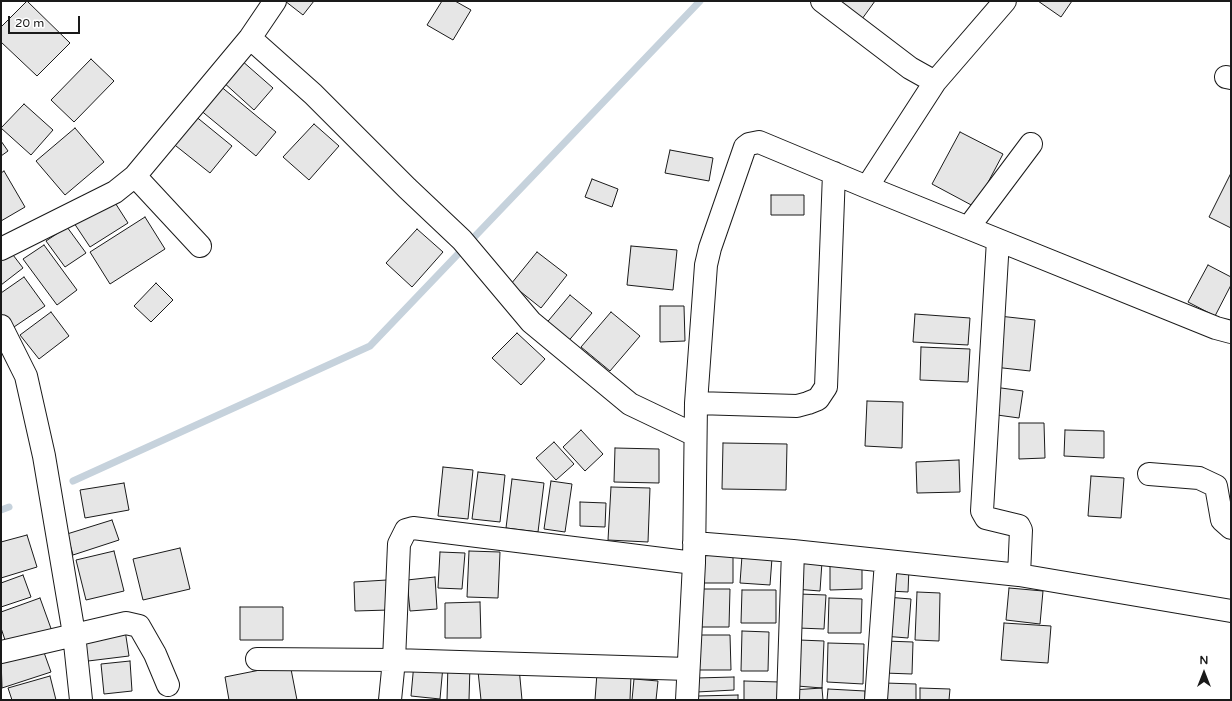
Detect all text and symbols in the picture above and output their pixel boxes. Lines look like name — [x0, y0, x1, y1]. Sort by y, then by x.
scale bar — [10, 8, 82, 34]
text: 20 m — [15, 16, 44, 30]
north arrow — [1184, 653, 1224, 693]
text: N — [1200, 654, 1208, 667]

